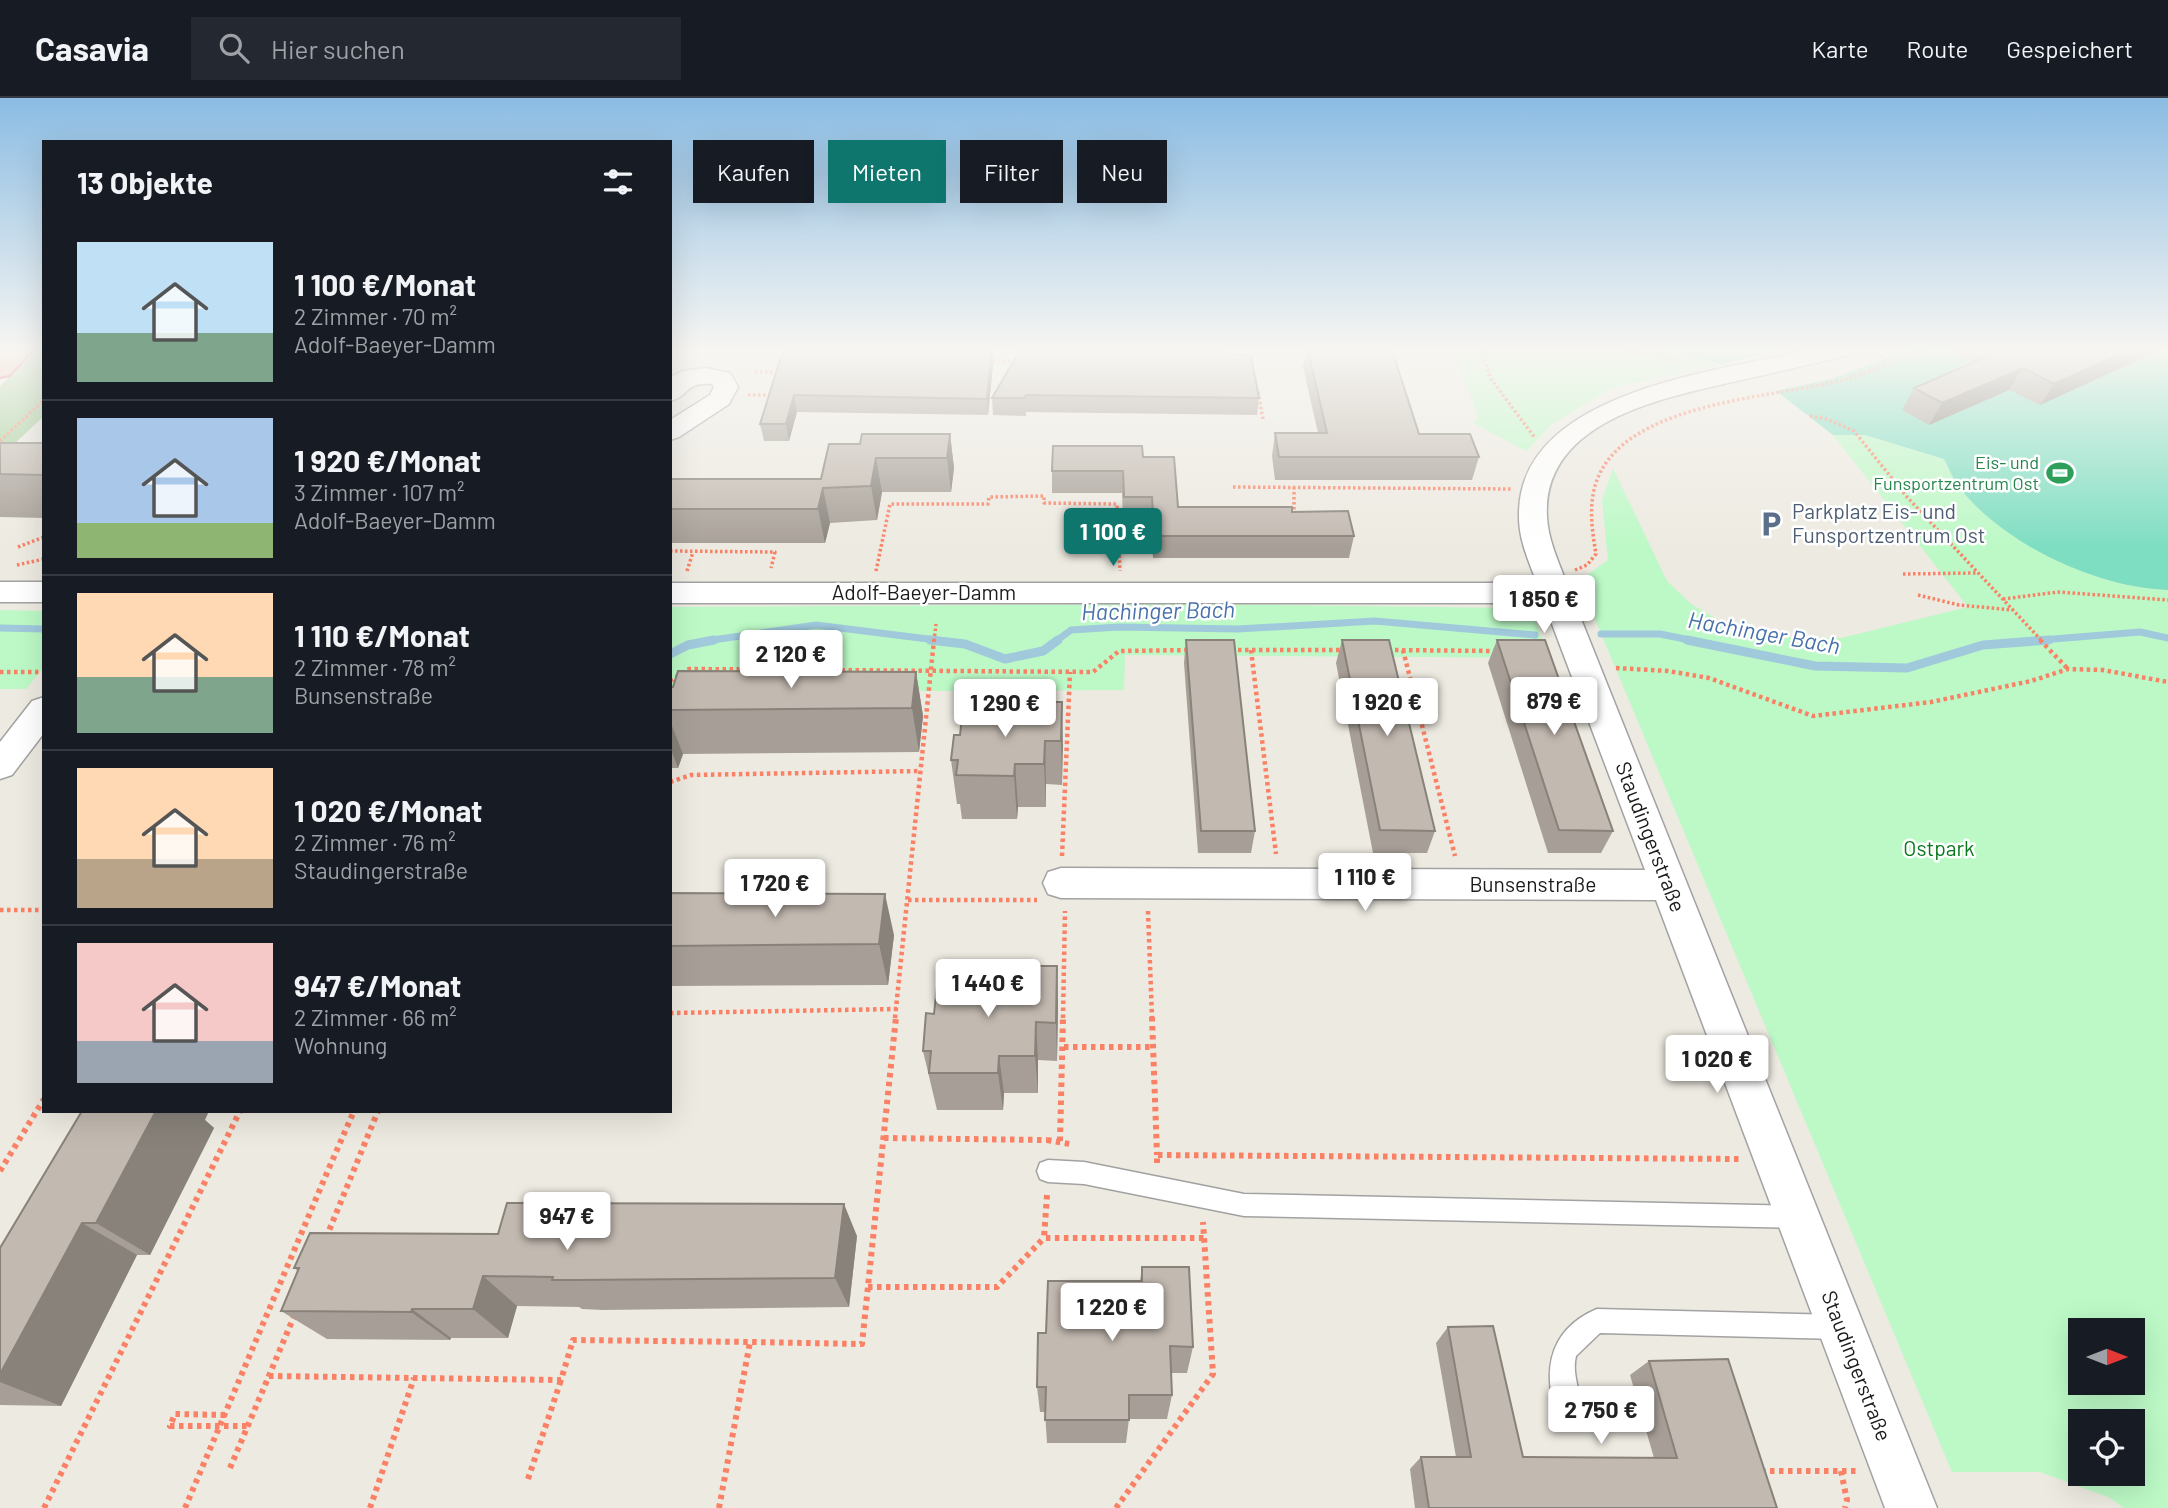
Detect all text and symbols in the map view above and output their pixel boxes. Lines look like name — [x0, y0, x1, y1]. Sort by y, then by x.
search box — [191, 17, 681, 80]
text: Casavia — [35, 28, 149, 68]
icon: search — [215, 29, 253, 67]
text: Hier suchen — [271, 33, 405, 64]
text: Karte — [1811, 34, 1869, 63]
text: Route — [1907, 34, 1968, 63]
text: Gespeichert — [2006, 34, 2133, 63]
chip: Kaufen — [693, 140, 814, 203]
chip: Mieten — [828, 140, 946, 203]
chip: Filter — [960, 140, 1063, 203]
chip: Neu — [1077, 140, 1167, 203]
icon: filters — [599, 163, 637, 201]
text: 13 Objekte — [77, 164, 213, 200]
text: 1 100 €/Monat — [294, 266, 476, 302]
icon: home — [133, 270, 217, 354]
text: 2 Zimmer · 70 m² — [294, 302, 457, 330]
text: Adolf-Baeyer-Damm — [294, 330, 496, 358]
text: 1 920 €/Monat — [294, 442, 481, 478]
icon: home — [133, 446, 217, 530]
place label: Eis- und Funsportzentrum Ost — [1873, 451, 2039, 494]
sports icon: Eis- und Funsportzentrum Ost — [2045, 458, 2075, 488]
text: 3 Zimmer · 107 m² — [294, 478, 465, 506]
place label: Parkplatz Eis- und Funsportzentrum Ost — [1792, 498, 1986, 547]
text: Adolf-Baeyer-Damm — [294, 506, 496, 534]
pin: 1 100 € — [1048, 508, 1178, 568]
parking icon: Parkplatz Eis- und Funsportzentrum Ost — [1756, 509, 1786, 539]
text: 1 100 € — [1080, 517, 1146, 545]
pin: 1 850 € — [1479, 575, 1609, 635]
street label: Adolf-Baeyer-Damm — [832, 579, 1016, 604]
text: 1 850 € — [1509, 584, 1579, 612]
water label: Hachinger Bach — [1081, 595, 1235, 625]
water label: Hachinger Bach — [1686, 605, 1842, 659]
text: 1 110 €/Monat — [294, 617, 470, 653]
icon: home — [133, 621, 217, 705]
pin: 2 120 € — [726, 630, 856, 690]
text: 2 120 € — [756, 639, 826, 667]
text: 2 Zimmer · 78 m² — [294, 653, 456, 681]
pin: 1 920 € — [1322, 678, 1452, 738]
pin: 879 € — [1505, 678, 1603, 737]
pin: 1 290 € — [940, 680, 1070, 739]
text: Bunsenstraße — [294, 681, 433, 709]
text: 879 € — [1526, 686, 1582, 714]
text: 1 920 € — [1352, 687, 1422, 715]
text: 1 290 € — [970, 688, 1040, 716]
street label: Staudingerstraße — [1611, 758, 1692, 915]
text: 1 020 €/Monat — [294, 792, 482, 828]
icon: home — [133, 796, 217, 880]
text: 2 Zimmer · 76 m² — [294, 828, 456, 856]
park label: Ostpark — [1903, 835, 1975, 860]
pin: 1 110 € — [1300, 854, 1430, 913]
text: Staudingerstraße — [294, 856, 468, 884]
pin: 1 720 € — [710, 860, 840, 919]
text: 1 110 € — [1334, 862, 1396, 890]
text: 1 720 € — [740, 868, 810, 896]
street label: Bunsenstraße — [1469, 871, 1597, 896]
pin: 1 440 € — [923, 960, 1053, 1019]
text: 947 €/Monat — [294, 967, 462, 1003]
text: 1 440 € — [952, 968, 1024, 996]
icon: home — [133, 971, 217, 1055]
text: 2 Zimmer · 66 m² — [294, 1003, 457, 1031]
text: Wohnung — [294, 1031, 387, 1059]
pin: 1 020 € — [1652, 1035, 1782, 1095]
text: 1 020 € — [1681, 1044, 1753, 1072]
pin: 947 € — [518, 1192, 616, 1252]
text: 947 € — [539, 1201, 595, 1229]
pin: 1 220 € — [1047, 1284, 1177, 1343]
street label: Staudingerstraße — [1817, 1287, 1898, 1444]
text: 1 220 € — [1077, 1292, 1147, 1320]
north arrow — [2068, 1318, 2146, 1395]
map controls — [2068, 1318, 2145, 1486]
pin: 2 750 € — [1536, 1386, 1666, 1446]
text: 2 750 € — [1564, 1395, 1638, 1423]
button: locate — [2068, 1409, 2145, 1486]

